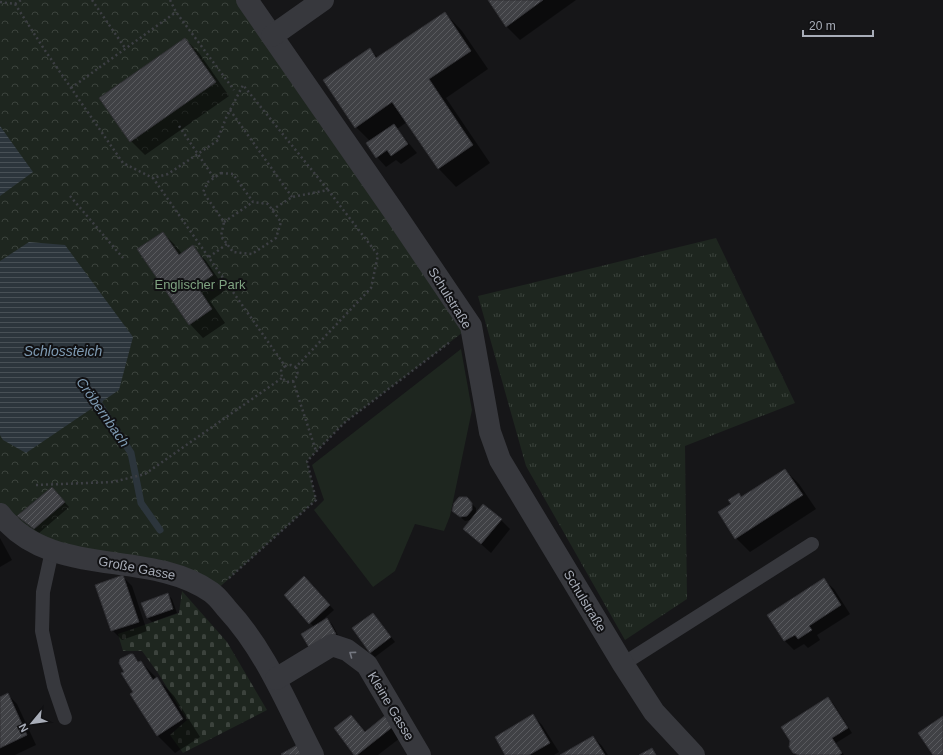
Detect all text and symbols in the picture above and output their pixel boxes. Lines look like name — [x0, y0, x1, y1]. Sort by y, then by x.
scale bar — [803, 12, 873, 38]
text: 20 m — [809, 19, 836, 33]
street label: Schulstraße — [425, 265, 475, 331]
park label: Englischer Park — [154, 277, 246, 292]
water label: Schlossteich — [24, 343, 103, 359]
water label: Cröbernbach — [73, 374, 133, 450]
street label: Große Gasse — [97, 553, 177, 583]
street label: Schulstraße — [561, 567, 609, 635]
one-way arrow — [350, 652, 357, 659]
street label: Kleine Gasse — [365, 669, 417, 743]
north arrow — [12, 703, 52, 743]
text: N — [16, 721, 30, 734]

